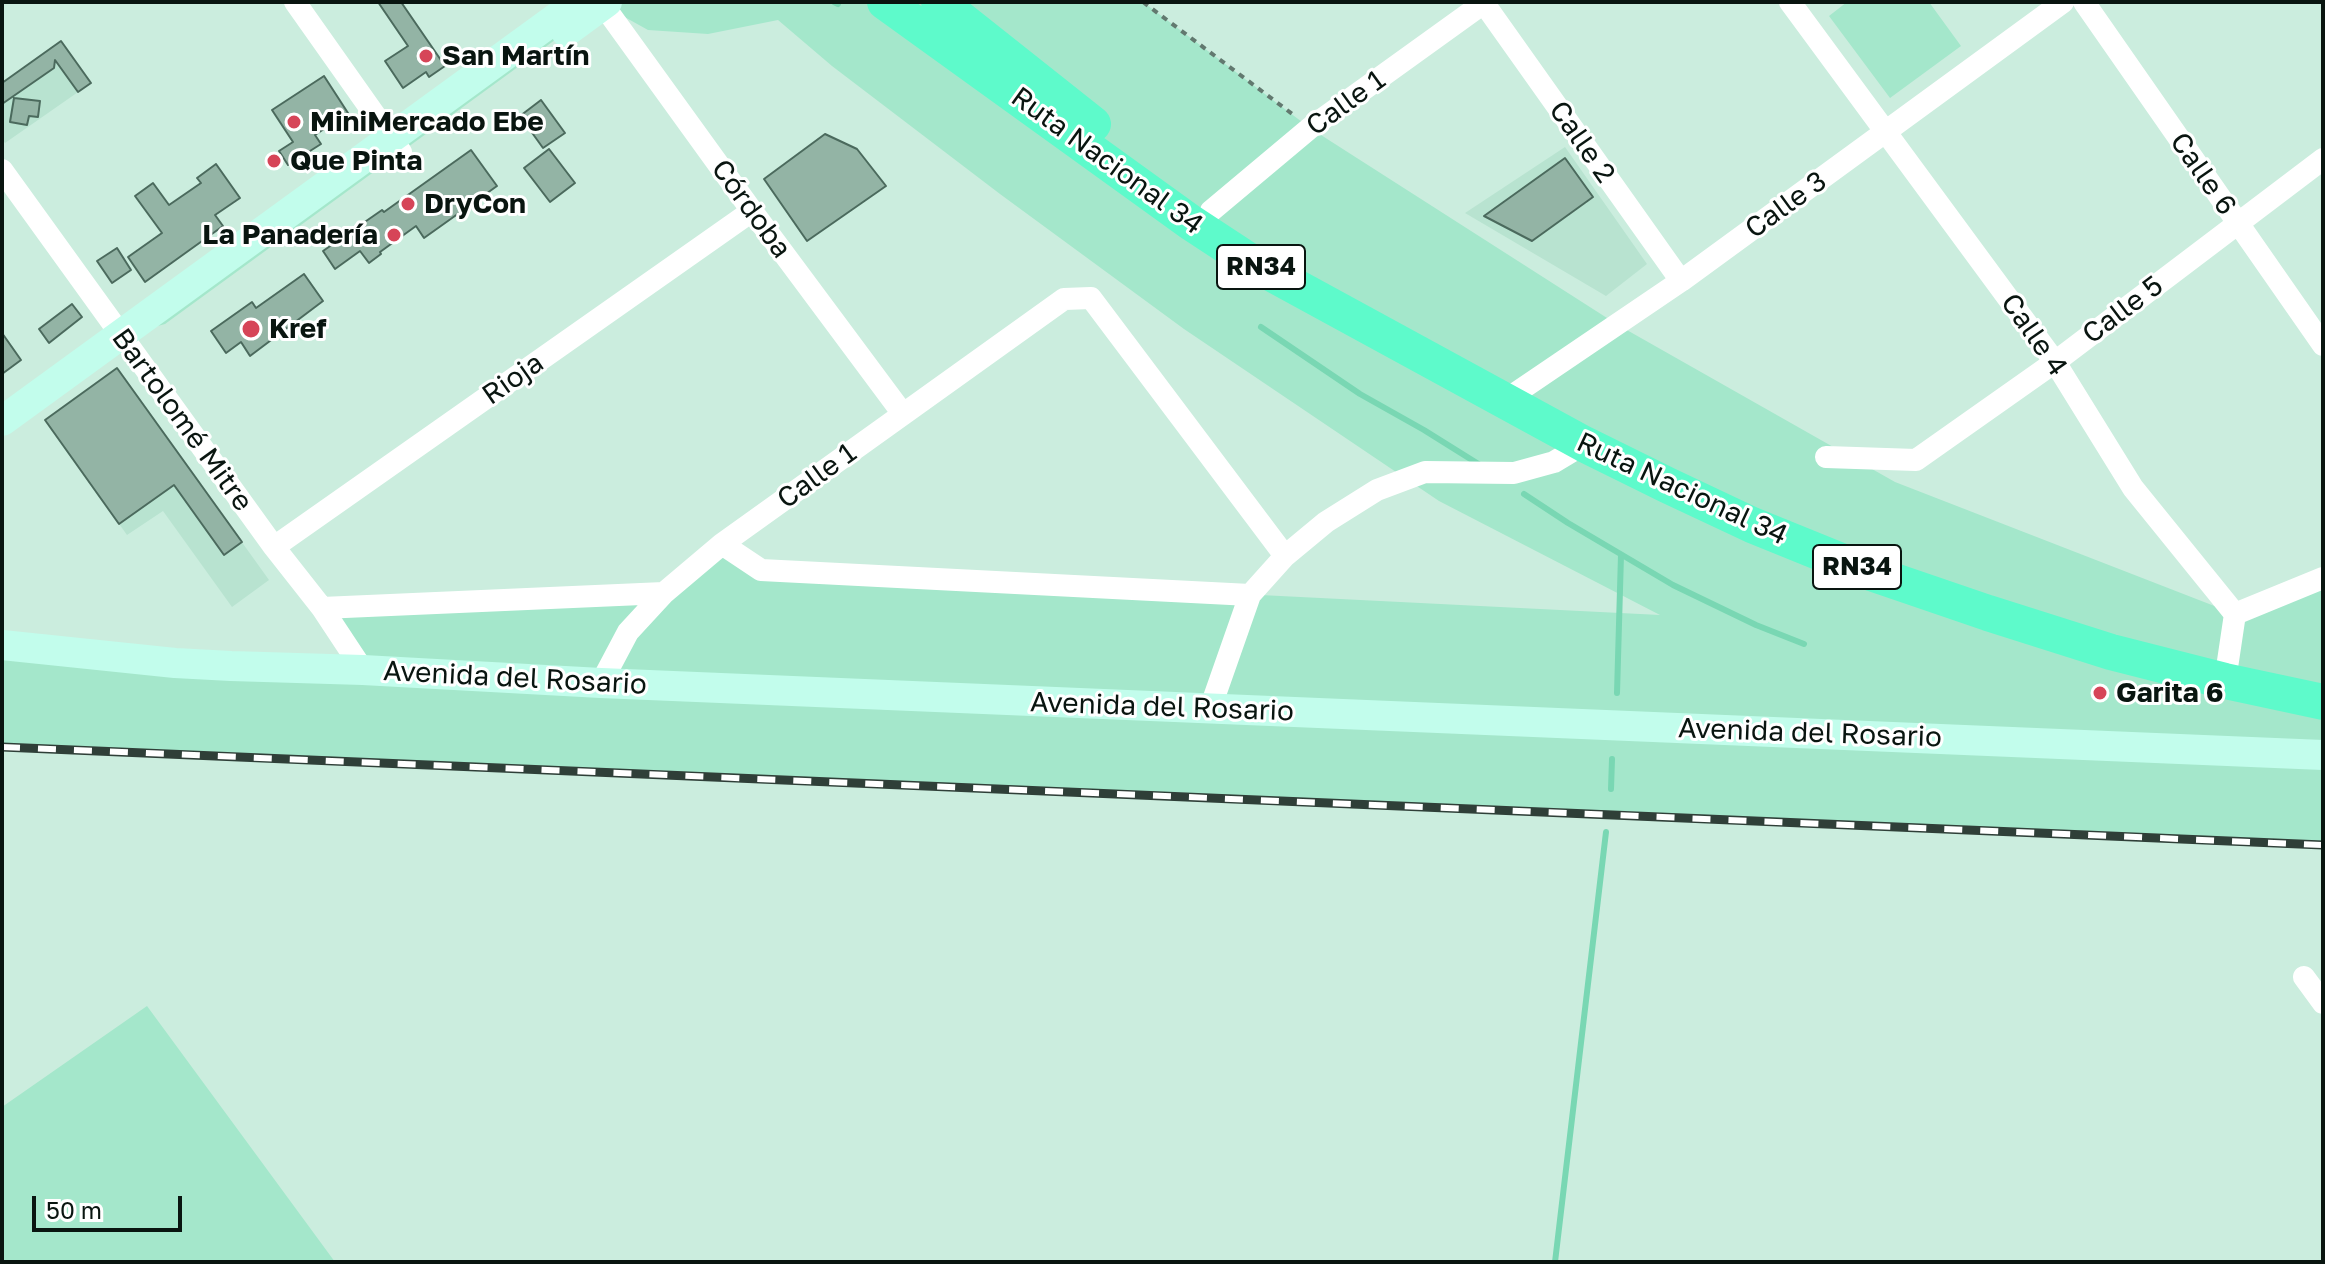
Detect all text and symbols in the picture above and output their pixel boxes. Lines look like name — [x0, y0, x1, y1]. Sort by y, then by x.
place label: San Martín — [442, 39, 589, 73]
marker: San Martín — [417, 47, 435, 65]
street label: Calle 1 — [1300, 63, 1392, 143]
street label: Ruta Nacional 34 — [1005, 80, 1209, 242]
street label: Calle 2 — [1542, 95, 1622, 189]
place label: MiniMercado Ebe — [310, 105, 544, 139]
marker: MiniMercado Ebe — [285, 113, 303, 131]
street label: Calle 6 — [2163, 126, 2243, 222]
place label: Que Pinta — [290, 144, 423, 178]
marker: Que Pinta — [265, 152, 283, 170]
street label: Córdoba — [704, 153, 798, 265]
street label: Calle 3 — [1739, 164, 1833, 246]
place label: DryCon — [424, 187, 526, 221]
marker: DryCon — [399, 195, 417, 213]
place label: La Panadería — [202, 218, 378, 252]
marker: La Panadería — [385, 226, 403, 244]
road number: RN34 — [1217, 245, 1305, 289]
street label: Calle 5 — [2076, 269, 2170, 351]
street label: Calle 4 — [1994, 287, 2074, 383]
place label: Kref — [269, 312, 326, 346]
marker: Kref — [240, 318, 262, 340]
street label: Bartolomé Mitre — [105, 322, 259, 518]
street label: Rioja — [476, 346, 550, 412]
street label: Ruta Nacional 34 — [1571, 425, 1793, 553]
street label: Calle 1 — [771, 436, 863, 516]
road number: RN34 — [1813, 545, 1901, 589]
street label: Avenida del Rosario — [382, 654, 648, 702]
place label: Garita 6 — [2116, 676, 2224, 710]
marker: Garita 6 — [2091, 684, 2109, 702]
street label: Avenida del Rosario — [1029, 686, 1295, 728]
street label: Avenida del Rosario — [1677, 712, 1943, 754]
scale bar — [36, 1180, 186, 1230]
text: 50 m — [46, 1195, 102, 1224]

